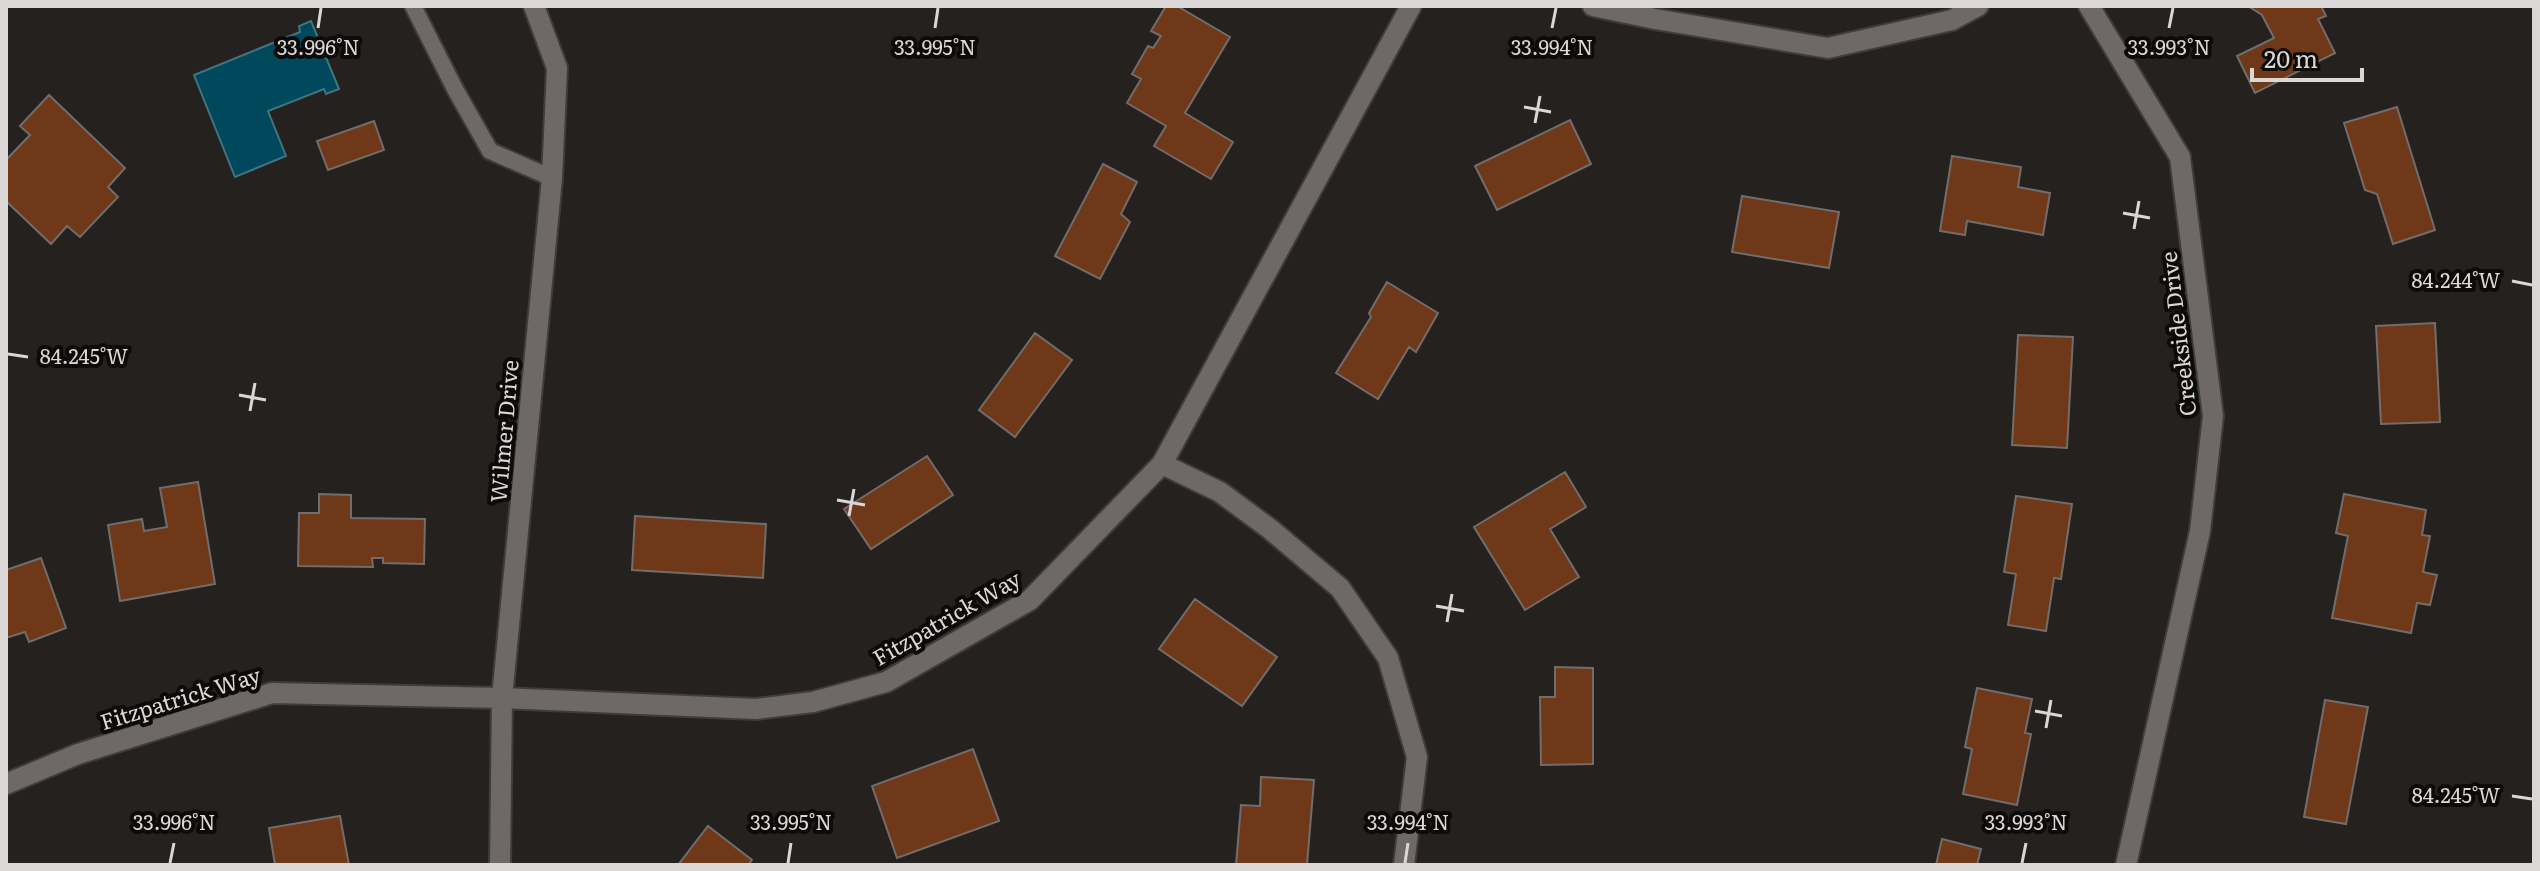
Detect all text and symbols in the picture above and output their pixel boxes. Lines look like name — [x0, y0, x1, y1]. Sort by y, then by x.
text: 33.996°N — [277, 31, 359, 61]
text: 33.995°N — [894, 31, 976, 61]
text: 33.994°N — [1511, 31, 1593, 61]
text: 33.993°N — [2128, 31, 2210, 61]
scale bar — [2252, 32, 2362, 82]
text: 20 m — [2264, 40, 2318, 75]
street label: Creekside Drive — [2151, 250, 2203, 418]
text: 84.244°W — [2412, 264, 2501, 294]
text: 84.245°W — [40, 340, 128, 370]
street label: Wilmer Drive — [480, 358, 526, 504]
street label: Fitzpatrick Way — [866, 561, 1027, 673]
street label: Fitzpatrick Way — [96, 657, 265, 737]
text: 84.245°W — [2412, 779, 2500, 809]
text: 33.996°N — [133, 806, 215, 836]
text: 33.995°N — [750, 806, 832, 836]
text: 33.994°N — [1367, 806, 1449, 836]
text: 33.993°N — [1985, 806, 2067, 836]

